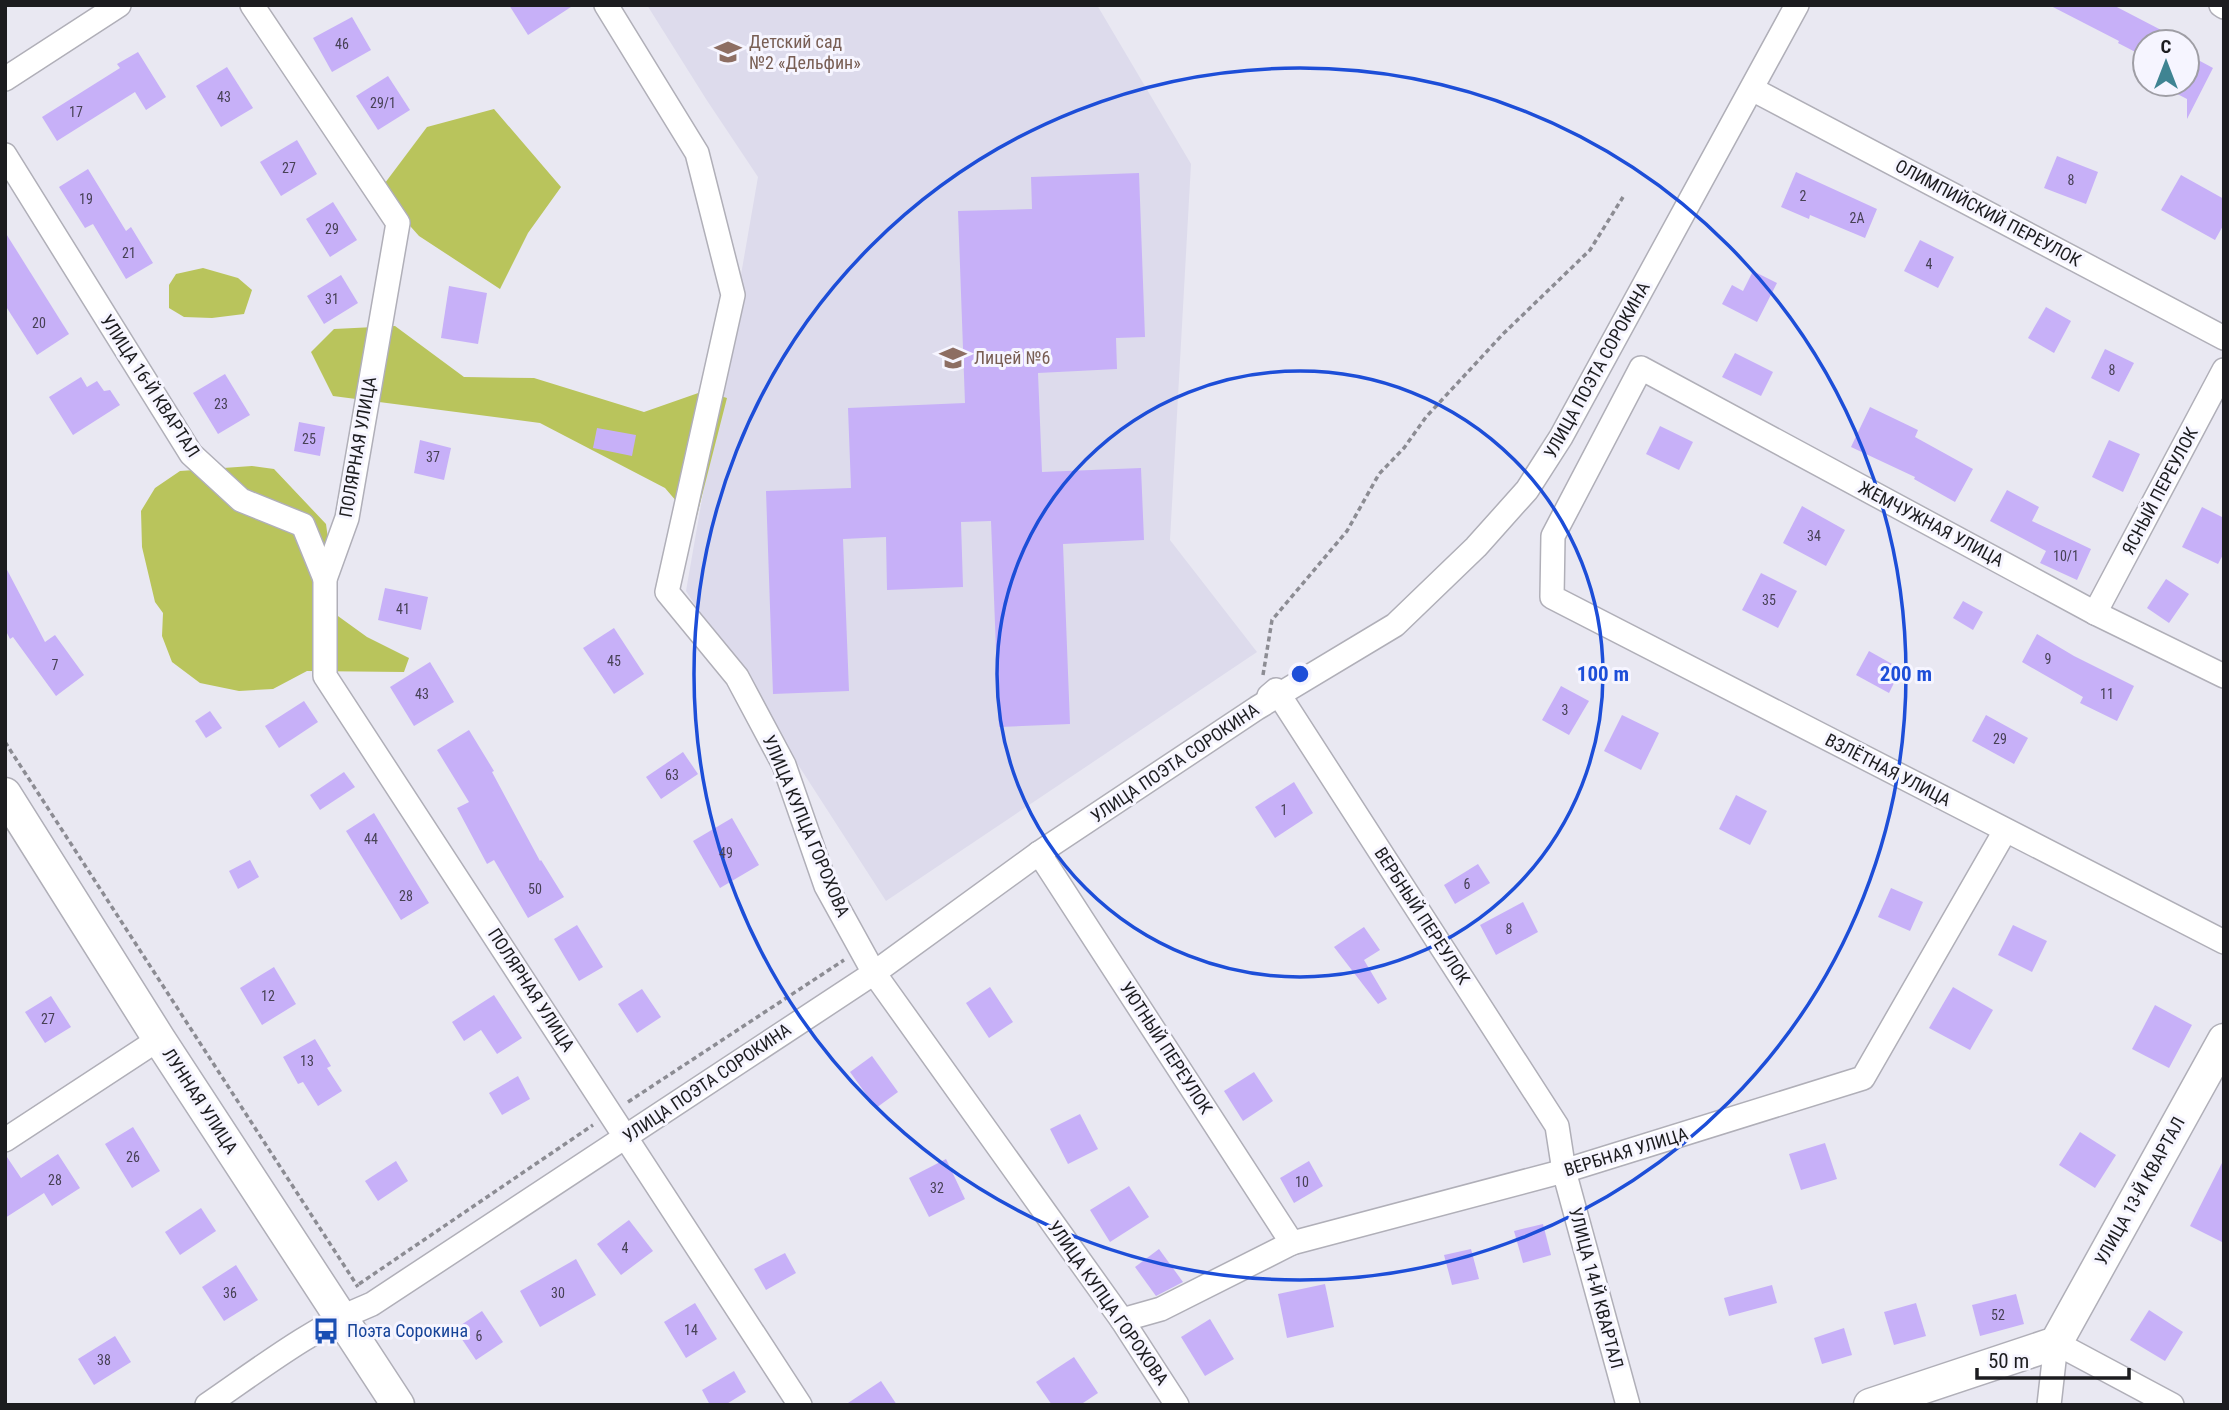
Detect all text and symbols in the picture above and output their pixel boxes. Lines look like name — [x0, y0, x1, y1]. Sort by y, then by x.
north arrow — [2131, 28, 2201, 98]
place label: Детский сад №2 «Дельфин» — [749, 31, 861, 73]
text: С — [2161, 35, 2172, 58]
house number: 46 — [335, 36, 349, 52]
school or university icon: Детский сад №2 «Дельфин» — [713, 37, 743, 67]
house number: 43 — [217, 89, 231, 105]
house number: 29/1 — [370, 95, 396, 111]
house number: 17 — [69, 104, 83, 120]
street label: ОЛИМПИЙСКИЙ ПЕРЕУЛОК — [1892, 155, 2085, 270]
house number: 27 — [282, 160, 296, 176]
house number: 8 — [2068, 172, 2075, 188]
house number: 2 — [1800, 188, 1807, 204]
house number: 19 — [79, 191, 93, 207]
house number: 2А — [1850, 210, 1864, 226]
house number: 29 — [325, 221, 339, 237]
house number: 21 — [122, 245, 136, 261]
house number: 4 — [1926, 256, 1933, 272]
street label: УЛИЦА ПОЭТА СОРОКИНА — [1539, 277, 1654, 461]
house number: 31 — [325, 291, 339, 307]
street label: УЛИЦА 16-Й КВАРТАЛ — [96, 310, 204, 461]
house number: 20 — [32, 315, 46, 331]
school or university icon: Лицей №6 — [938, 343, 968, 373]
place label: Лицей №6 — [974, 347, 1050, 368]
house number: 8 — [2109, 362, 2116, 378]
street label: ПОЛЯРНАЯ УЛИЦА — [335, 374, 380, 519]
house number: 23 — [214, 396, 228, 412]
street label: ЯСНЫЙ ПЕРЕУЛОК — [2117, 424, 2202, 558]
house number: 25 — [302, 431, 316, 447]
house number: 37 — [426, 449, 440, 465]
street label: ЖЕМЧУЖНАЯ УЛИЦА — [1855, 476, 2008, 571]
house number: 34 — [1807, 528, 1821, 544]
house number: 10/1 — [2053, 548, 2079, 564]
house number: 35 — [1762, 592, 1776, 608]
house number: 41 — [396, 601, 410, 617]
house number: 9 — [2045, 651, 2051, 667]
house number: 45 — [607, 653, 621, 669]
house number: 7 — [52, 657, 59, 673]
centre of rings — [1288, 662, 1312, 686]
text: 100 m — [1577, 662, 1629, 686]
text: 200 m — [1880, 662, 1932, 686]
house number: 43 — [415, 686, 429, 702]
house number: 11 — [2100, 686, 2114, 702]
street label: УЛИЦА ПОЭТА СОРОКИНА — [1087, 698, 1263, 827]
house number: 3 — [1562, 702, 1568, 718]
street label: ВЗЛЁТНАЯ УЛИЦА — [1822, 729, 1955, 811]
house number: 29 — [1993, 731, 2007, 747]
street label: УЛИЦА КУПЦА ГОРОХОВА — [759, 732, 855, 920]
house number: 63 — [665, 767, 679, 783]
house number: 1 — [1281, 802, 1287, 818]
house number: 44 — [364, 831, 378, 847]
street label: ВЕРБНЫЙ ПЕРЕУЛОК — [1370, 843, 1475, 988]
house number: 49 — [719, 845, 733, 861]
house number: 6 — [1464, 876, 1471, 892]
house number: 50 — [528, 881, 542, 897]
house number: 28 — [399, 888, 413, 904]
house number: 8 — [1506, 921, 1513, 937]
street label: ПОЛЯРНАЯ УЛИЦА — [484, 924, 579, 1056]
street label: УЮТНЫЙ ПЕРЕУЛОК — [1116, 978, 1217, 1118]
house number: 12 — [261, 988, 275, 1004]
house number: 27 — [41, 1011, 55, 1027]
street label: УЛИЦА ПОЭТА СОРОКИНА — [619, 1018, 795, 1147]
street label: ЛУННАЯ УЛИЦА — [158, 1044, 243, 1158]
house number: 13 — [300, 1053, 314, 1069]
street label: УЛИЦА 13-Й КВАРТАЛ — [2090, 1113, 2189, 1268]
street label: ВЕРБНАЯ УЛИЦА — [1561, 1123, 1691, 1180]
house number: 26 — [126, 1149, 140, 1165]
house number: 28 — [48, 1172, 62, 1188]
house number: 10 — [1295, 1174, 1309, 1190]
house number: 32 — [930, 1180, 944, 1196]
street label: УЛИЦА 14-Й КВАРТАЛ — [1565, 1205, 1628, 1371]
street label: УЛИЦА КУПЦА ГОРОХОВА — [1044, 1217, 1173, 1389]
house number: 4 — [622, 1240, 629, 1256]
house number: 36 — [223, 1285, 237, 1301]
house number: 30 — [551, 1285, 565, 1301]
house number: 52 — [1991, 1307, 2005, 1323]
bus stop icon: Поэта Сорокина — [311, 1316, 341, 1346]
place label: Поэта Сорокина — [347, 1320, 468, 1341]
house number: 14 — [684, 1322, 698, 1338]
house number: 6 — [476, 1328, 483, 1344]
scale bar — [1977, 1336, 2129, 1380]
text: 50 m — [1988, 1349, 2029, 1373]
house number: 38 — [97, 1352, 111, 1368]

